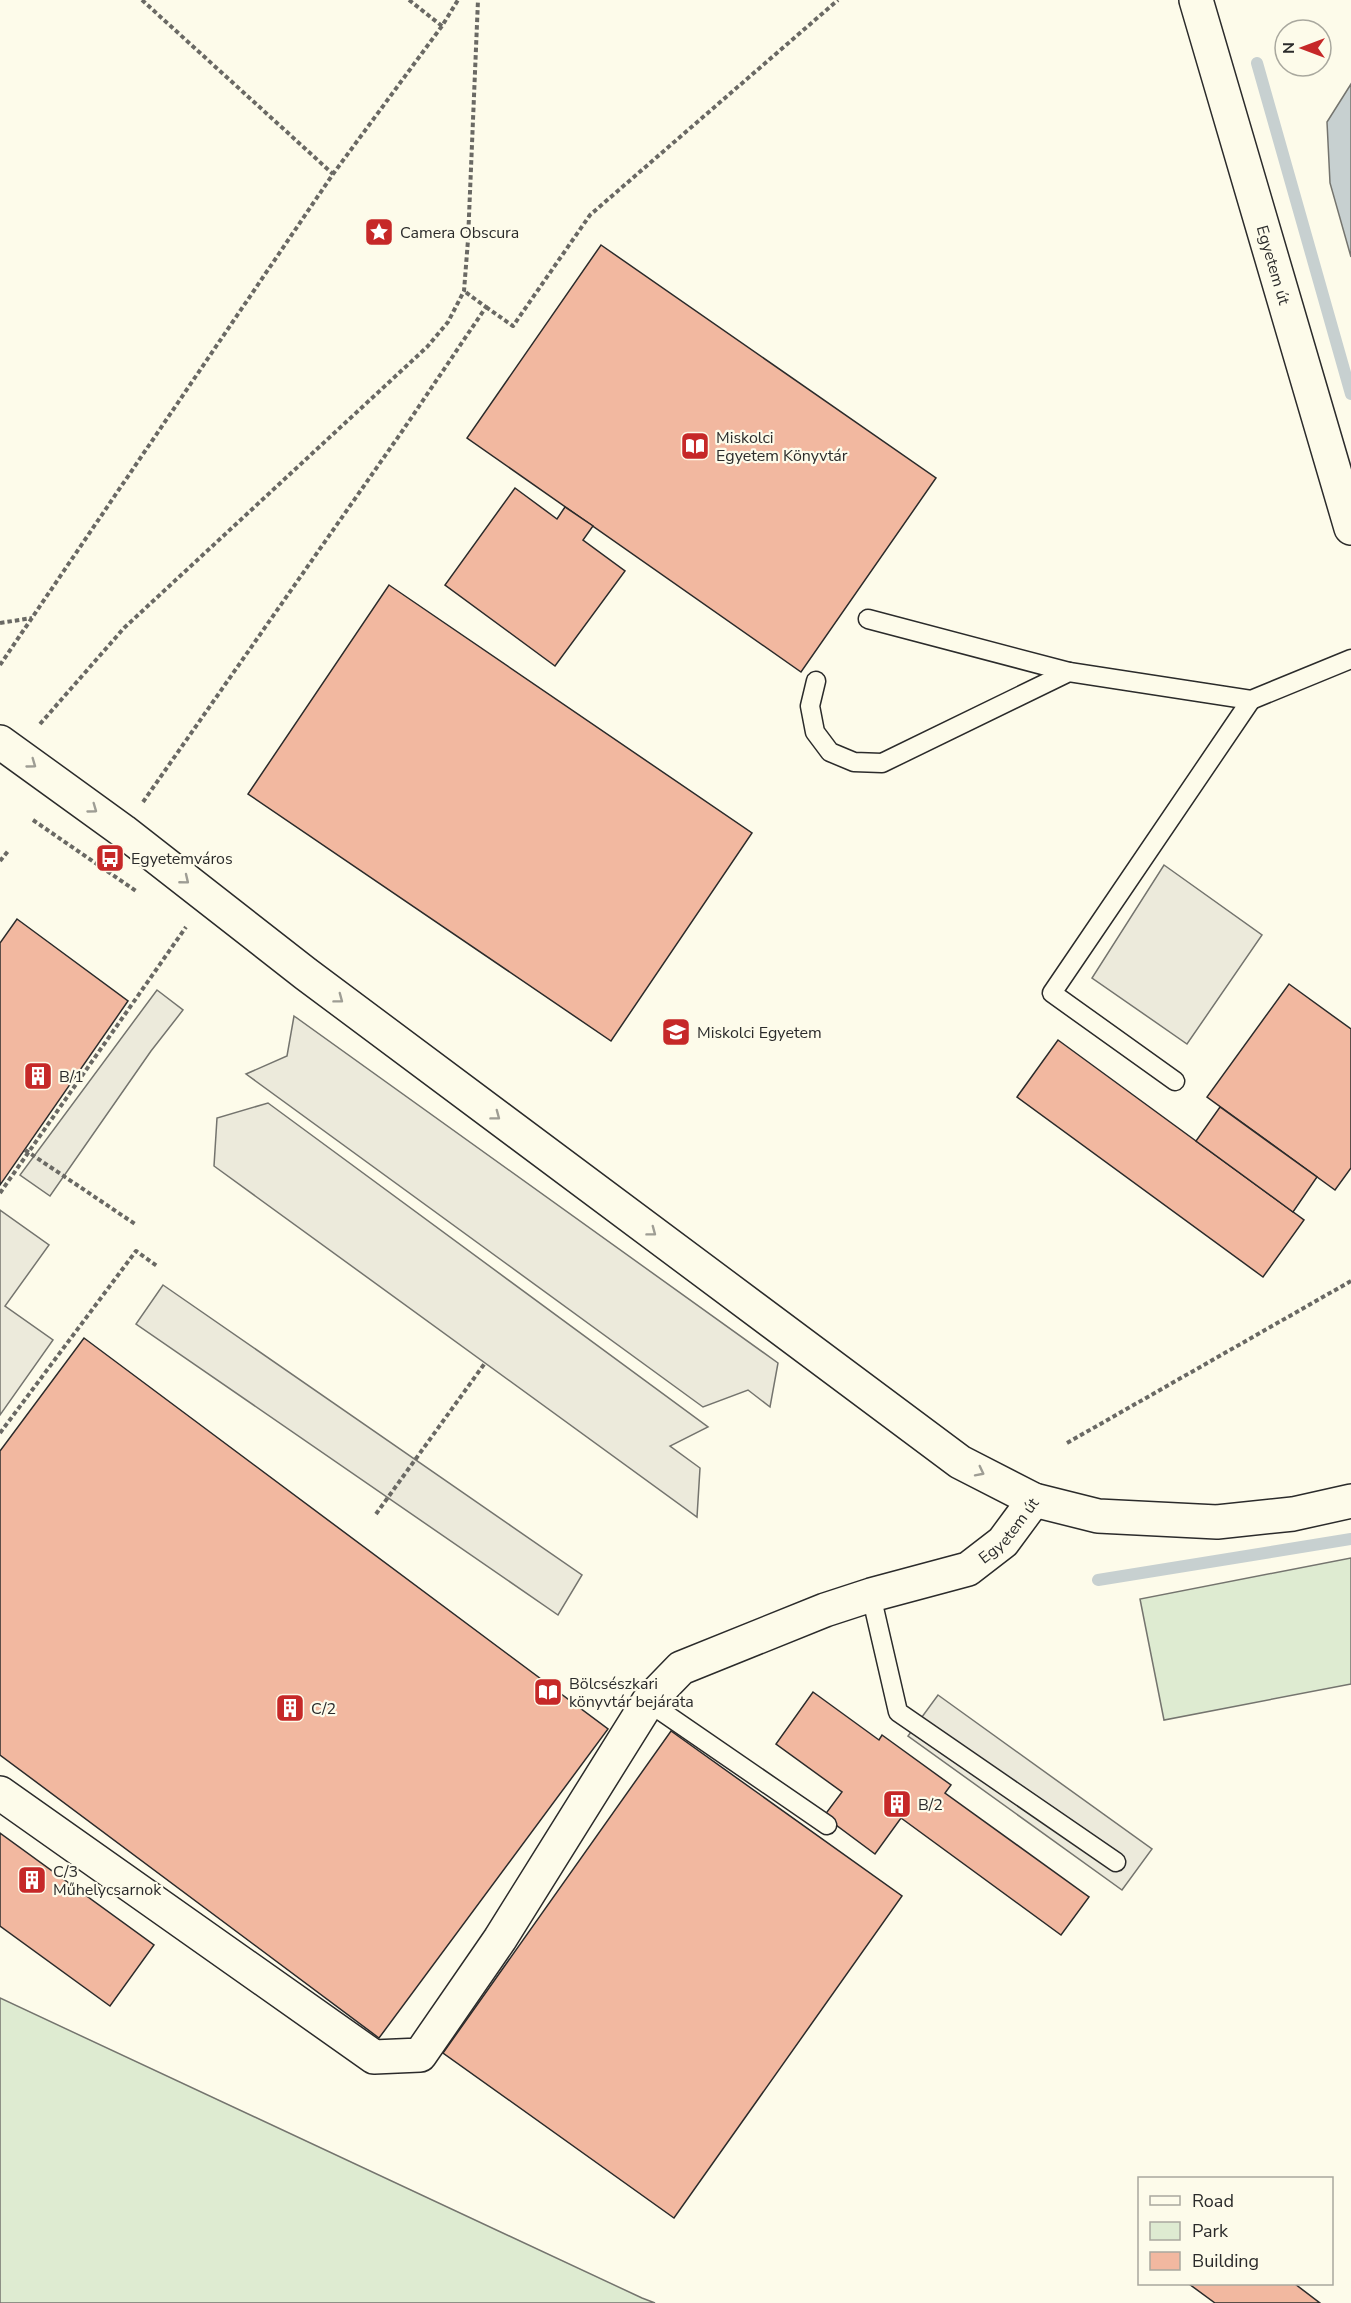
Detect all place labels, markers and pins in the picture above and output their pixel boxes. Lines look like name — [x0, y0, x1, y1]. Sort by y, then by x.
place icon: Camera Obscura — [363, 216, 395, 248]
place label: Camera Obscura — [400, 222, 519, 244]
place label: Miskolci Egyetem Könyvtár — [716, 427, 848, 467]
library icon: Miskolci Egyetem Könyvtár — [679, 430, 711, 462]
bus stop icon: Egyetemváros — [94, 842, 126, 874]
place label: Egyetemváros — [131, 848, 233, 870]
school or university icon: Miskolci Egyetem — [660, 1016, 692, 1048]
place label: Miskolci Egyetem — [697, 1022, 822, 1044]
building icon: B/1 — [22, 1060, 54, 1092]
place label: B/1 — [59, 1066, 84, 1088]
place label: Bölcsészkari könyvtár bejárata — [569, 1673, 694, 1713]
library icon: Bölcsészkari könyvtár bejárata — [532, 1676, 564, 1708]
building icon: C/2 — [274, 1692, 306, 1724]
place label: C/2 — [311, 1698, 336, 1720]
building icon: B/2 — [881, 1788, 913, 1820]
place label: B/2 — [918, 1794, 943, 1816]
place label: C/3 Műhelycsarnok — [53, 1861, 162, 1901]
building icon: C/3 Műhelycsarnok — [16, 1864, 48, 1896]

